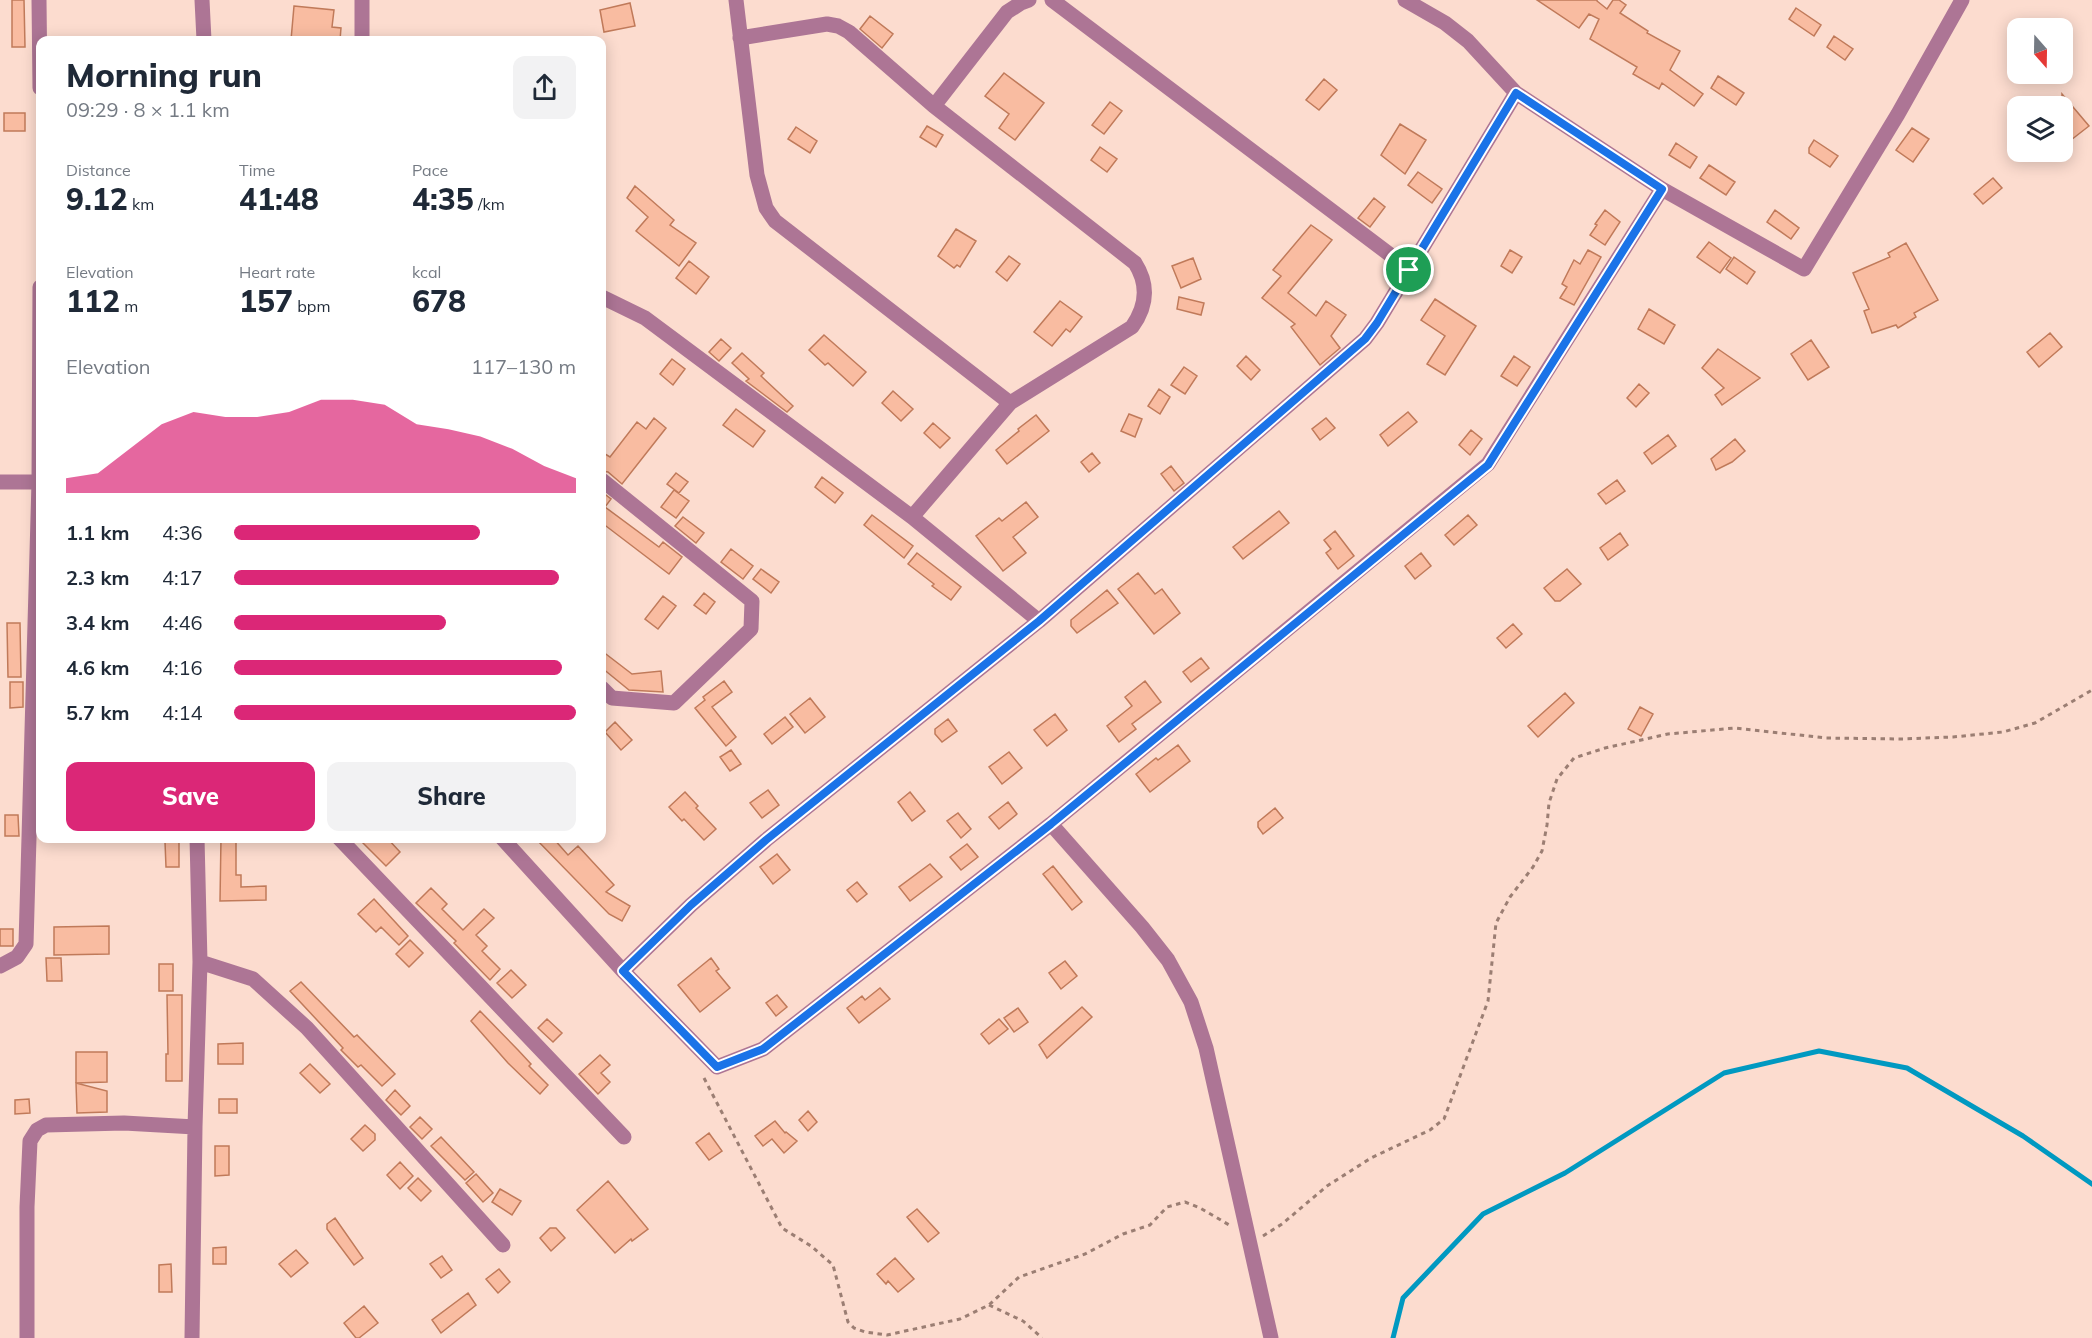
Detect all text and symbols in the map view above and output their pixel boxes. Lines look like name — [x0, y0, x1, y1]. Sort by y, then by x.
north arrow — [2007, 18, 2073, 84]
map controls — [2007, 18, 2073, 162]
text: Morning run — [66, 54, 262, 95]
button: share — [513, 56, 576, 119]
button: layers — [2007, 96, 2073, 162]
text: 09:29 · 8 × 1.1 km — [66, 97, 230, 122]
text: Distance — [66, 160, 131, 180]
text: Time — [239, 160, 275, 180]
text: Pace — [412, 160, 448, 180]
text: 9.12 — [66, 180, 128, 218]
text: 41:48 — [239, 180, 319, 218]
text: 4:35 — [412, 180, 474, 218]
text: km — [128, 194, 154, 214]
text: /km — [474, 194, 505, 214]
pin — [1383, 244, 1434, 295]
icon: arrive — [1392, 253, 1425, 286]
text: Elevation — [66, 262, 134, 282]
text: Heart rate — [239, 262, 315, 282]
text: kcal — [412, 262, 441, 282]
text: 112 — [66, 282, 120, 320]
text: 157 — [239, 282, 293, 320]
text: 678 — [412, 282, 466, 320]
text: m — [120, 296, 138, 316]
text: bpm — [293, 296, 330, 316]
text: Elevation — [66, 354, 151, 379]
text: 117–130 m — [471, 354, 576, 379]
text: 1.1 km — [66, 520, 129, 545]
text: 4:36 — [162, 520, 203, 545]
text: 2.3 km — [66, 565, 129, 590]
text: 4:17 — [162, 565, 203, 590]
text: 3.4 km — [66, 610, 129, 635]
text: 4:46 — [162, 610, 203, 635]
text: 4.6 km — [66, 655, 129, 680]
text: 4:16 — [162, 655, 203, 680]
text: 5.7 km — [66, 700, 129, 725]
text: 4:14 — [162, 700, 203, 725]
button: Save — [66, 762, 315, 831]
button: Share — [327, 762, 576, 831]

